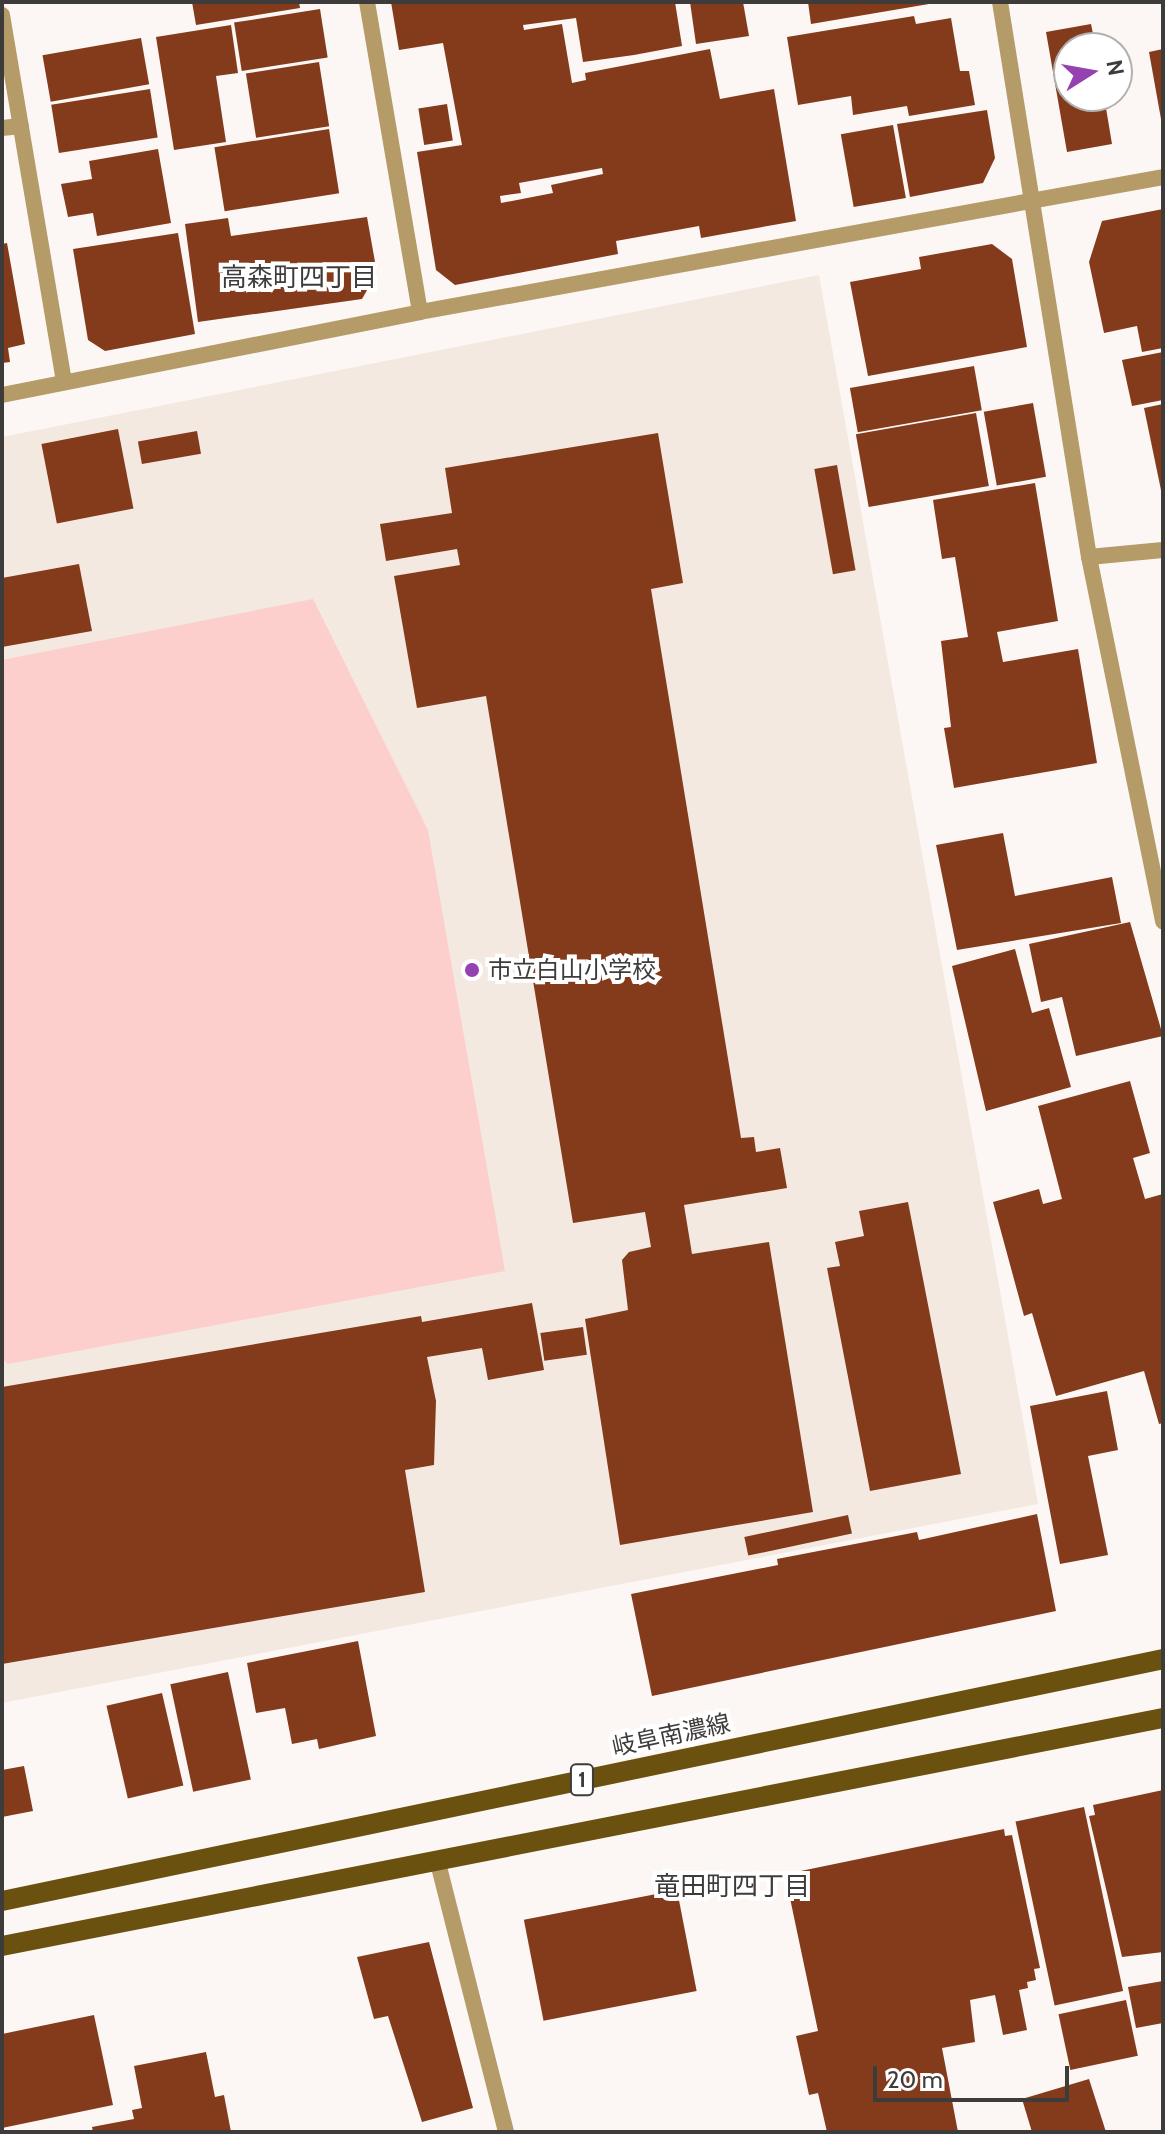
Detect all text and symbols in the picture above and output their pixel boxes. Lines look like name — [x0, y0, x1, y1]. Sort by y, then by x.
north arrow — [1053, 32, 1133, 112]
text: N — [1100, 57, 1130, 78]
district label: 高森町四丁目 — [221, 262, 377, 294]
place label: 市立白山小学校 — [488, 956, 656, 984]
marker: 市立白山小学校 — [463, 961, 481, 979]
street label: 岐阜南濃線 — [609, 1708, 733, 1762]
road number: 1 — [568, 1762, 596, 1798]
district label: 竜田町四丁目 — [654, 1871, 810, 1903]
scale bar — [877, 2050, 1073, 2100]
text: 20 m — [887, 2065, 943, 2094]

